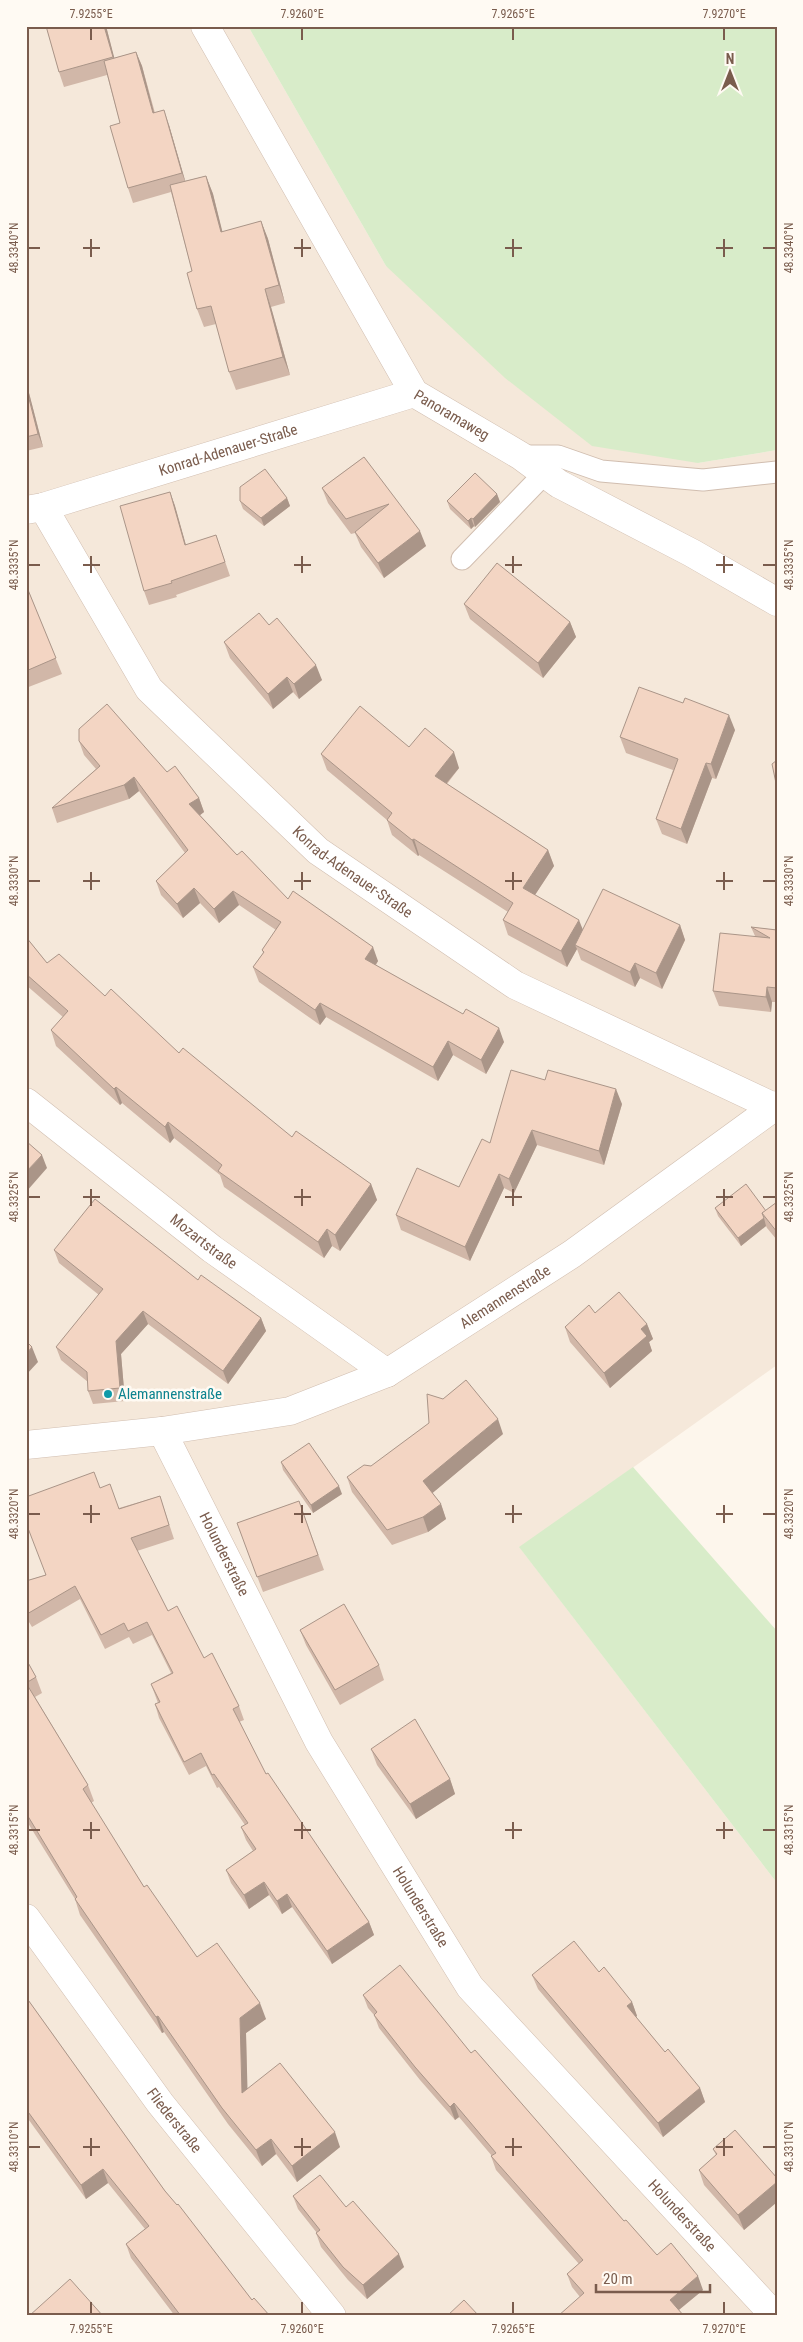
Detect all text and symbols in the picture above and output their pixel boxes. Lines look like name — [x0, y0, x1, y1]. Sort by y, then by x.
text: 7.9255°E — [69, 7, 113, 21]
text: 7.9260°E — [280, 7, 324, 21]
text: 7.9265°E — [491, 7, 535, 21]
text: 7.9270°E — [702, 7, 746, 21]
north arrow — [706, 48, 756, 98]
text: N — [726, 51, 734, 67]
text: 48.3340°N — [7, 223, 21, 273]
text: 48.3340°N — [782, 223, 796, 273]
street label: Panoramaweg — [411, 386, 493, 444]
street label: Konrad-Adenauer-Straße — [157, 420, 300, 480]
text: 48.3335°N — [7, 540, 21, 590]
text: 48.3335°N — [782, 540, 796, 590]
street label: Konrad-Adenauer-Straße — [289, 822, 416, 922]
text: 48.3330°N — [7, 856, 21, 906]
text: 48.3330°N — [782, 856, 796, 906]
text: 48.3325°N — [7, 1172, 21, 1222]
text: 48.3325°N — [782, 1172, 796, 1222]
street label: Mozartstraße — [167, 1210, 241, 1273]
street label: Alemannenstraße — [457, 1261, 554, 1333]
place label: Alemannenstraße — [118, 1385, 222, 1403]
marker: Alemannenstraße — [102, 1388, 114, 1400]
text: 48.3320°N — [7, 1489, 21, 1539]
text: 48.3320°N — [782, 1489, 796, 1539]
street label: Holunderstraße — [196, 1509, 253, 1599]
text: 48.3315°N — [7, 1805, 21, 1855]
text: 48.3315°N — [782, 1805, 796, 1855]
street label: Holunderstraße — [389, 1863, 452, 1951]
street label: Fliederstraße — [143, 2084, 206, 2157]
text: 48.3310°N — [7, 2122, 21, 2172]
text: 48.3310°N — [782, 2122, 796, 2172]
street label: Holunderstraße — [644, 2176, 720, 2255]
scale bar — [596, 2262, 709, 2294]
text: 20 m — [603, 2270, 633, 2288]
text: 7.9255°E — [69, 2322, 113, 2336]
text: 7.9260°E — [280, 2322, 324, 2336]
text: 7.9265°E — [491, 2322, 535, 2336]
text: 7.9270°E — [702, 2322, 746, 2336]

